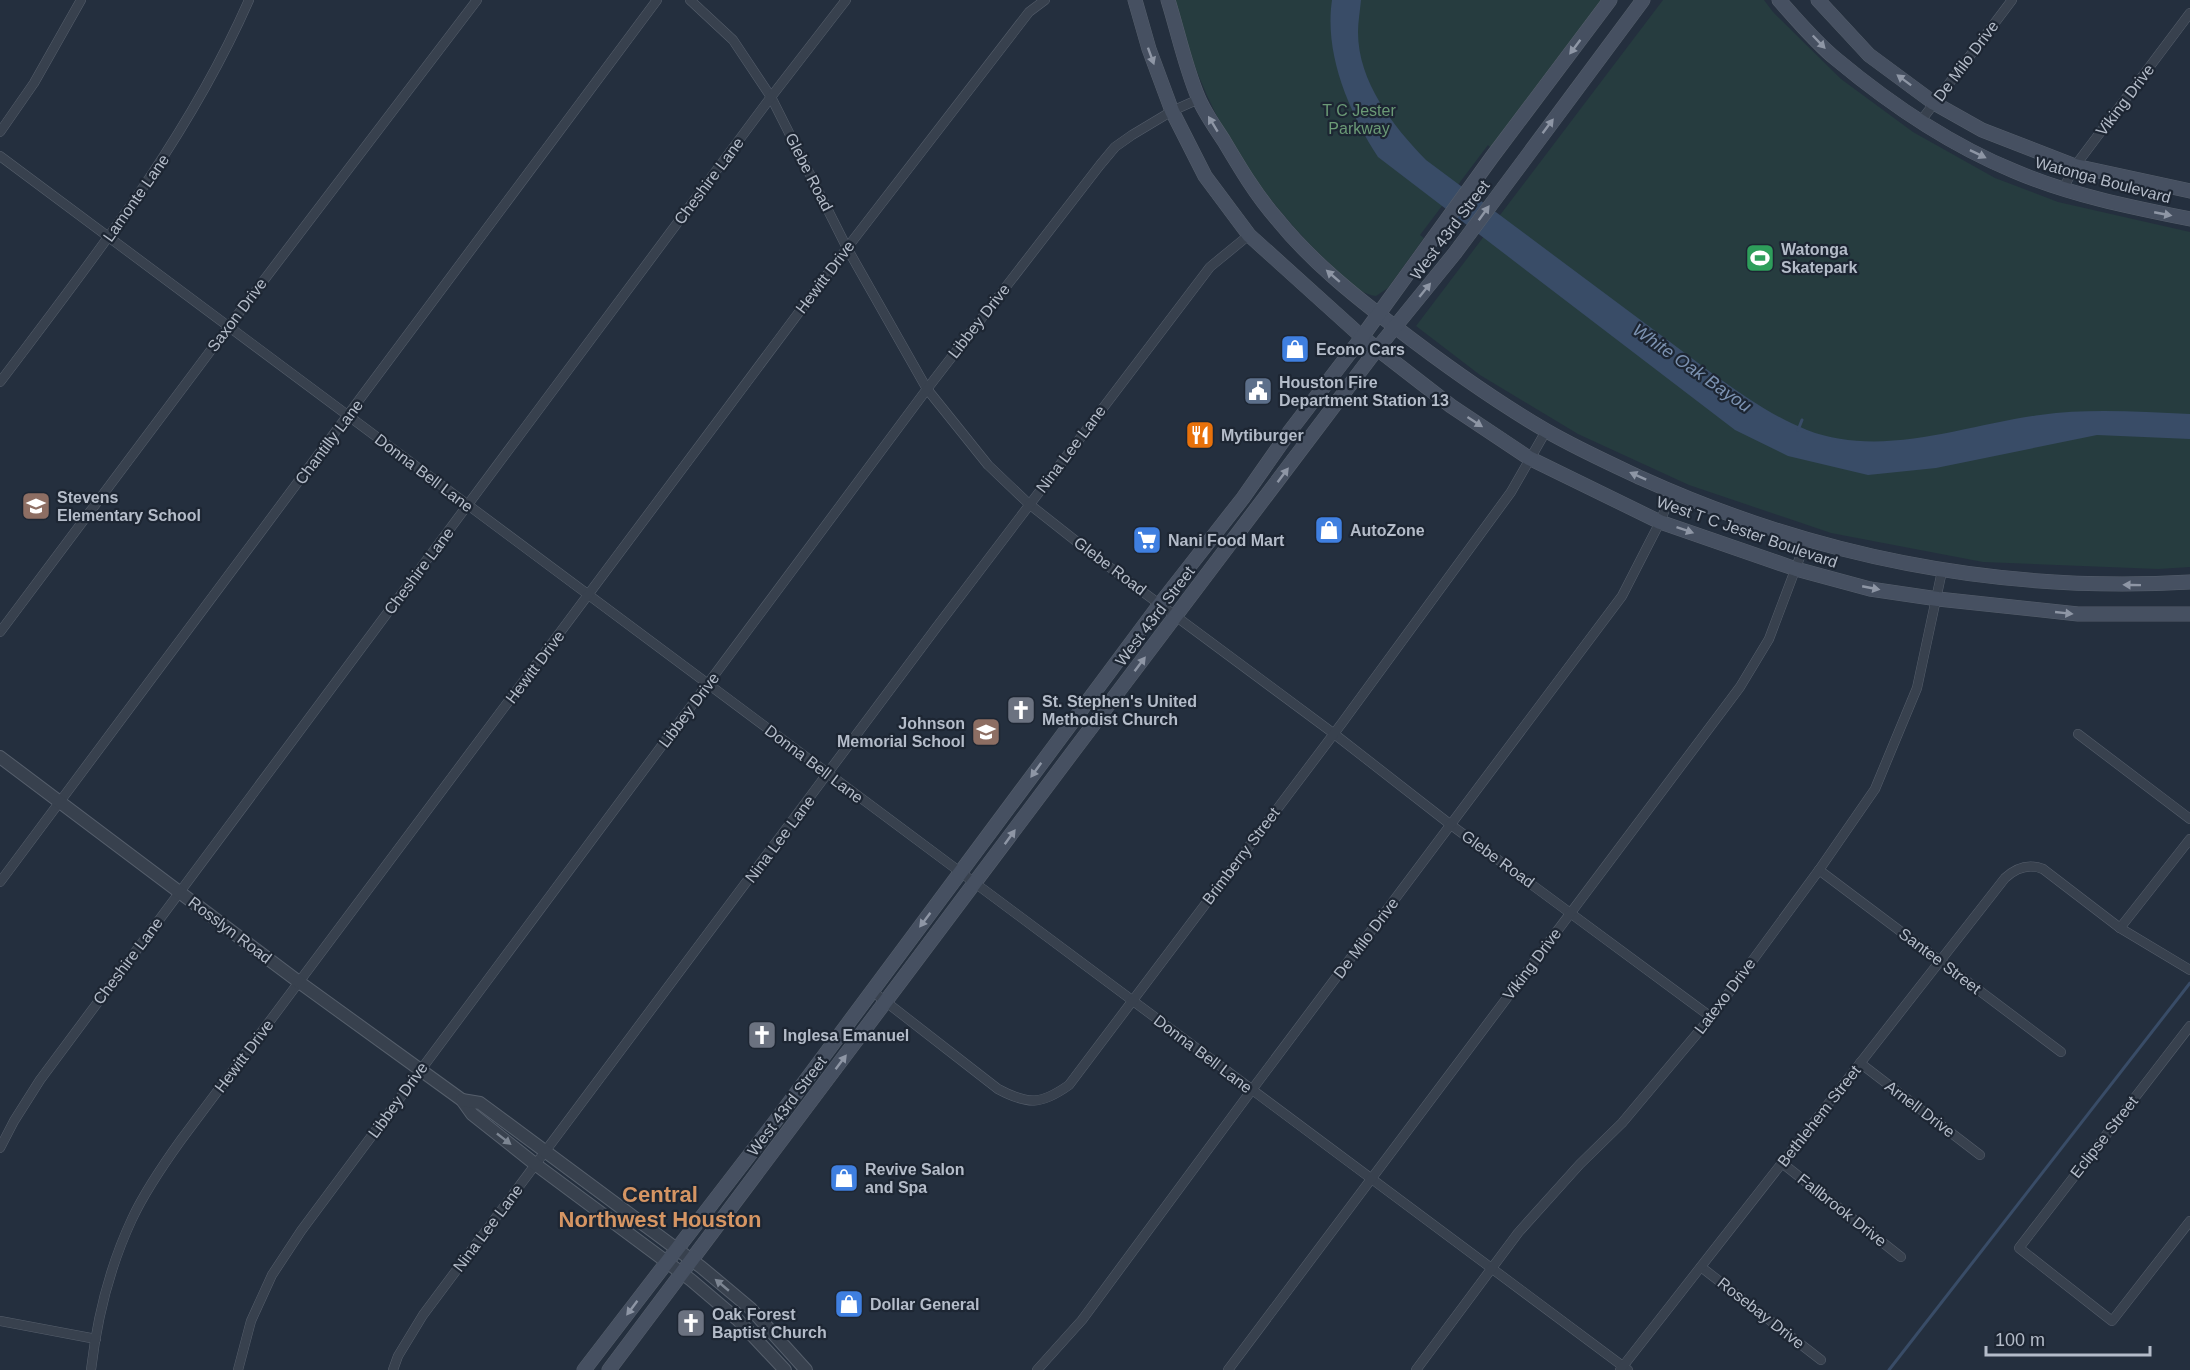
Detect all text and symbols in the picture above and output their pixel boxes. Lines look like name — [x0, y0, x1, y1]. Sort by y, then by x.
street label: De Milo Drive — [1930, 17, 2002, 104]
one-way arrow — [1812, 35, 1826, 49]
one-way arrow — [1569, 38, 1581, 54]
one-way arrow — [1147, 47, 1157, 65]
street label: Viking Drive — [2093, 61, 2157, 139]
one-way arrow — [1896, 75, 1911, 87]
park label: T C Jester Parkway — [1322, 102, 1396, 137]
one-way arrow — [1208, 116, 1219, 132]
one-way arrow — [1542, 119, 1554, 135]
street label: Glebe Road — [782, 130, 836, 214]
street label: Cheshire Lane — [671, 134, 747, 228]
one-way arrow — [1969, 150, 1986, 159]
street label: Lamonte Lane — [100, 151, 172, 245]
street label: Watonga Boulevard — [2033, 154, 2173, 206]
street label: West 43rd Street — [1407, 177, 1493, 283]
one-way arrow — [1478, 206, 1490, 222]
one-way arrow — [2153, 210, 2172, 219]
street label: Hewitt Drive — [792, 237, 858, 317]
place label: Watonga Skatepark — [1781, 241, 1858, 276]
sports icon: Watonga Skatepark — [1744, 242, 1776, 274]
one-way arrow — [1326, 269, 1341, 283]
street label: Saxon Drive — [204, 275, 270, 355]
street label: Libbey Drive — [945, 281, 1013, 361]
one-way arrow — [1418, 282, 1431, 298]
water label: White Oak Bayou — [1629, 320, 1755, 416]
shop icon: Econo Cars — [1279, 333, 1311, 365]
place label: Econo Cars — [1316, 341, 1405, 358]
place label: Houston Fire Department Station 13 — [1279, 374, 1449, 409]
public building icon: Houston Fire Department Station 13 — [1242, 375, 1274, 407]
street label: Chantilly Lane — [292, 396, 366, 488]
street label: Nina Lee Lane — [1033, 402, 1109, 496]
one-way arrow — [1466, 416, 1483, 427]
restaurant icon: Mytiburger — [1184, 419, 1216, 451]
place label: Mytiburger — [1221, 427, 1304, 444]
street label: Donna Bell Lane — [372, 431, 476, 515]
one-way arrow — [1276, 467, 1289, 483]
one-way arrow — [1629, 472, 1646, 481]
place label: Stevens Elementary School — [57, 489, 201, 524]
school or university icon: Stevens Elementary School — [20, 490, 52, 522]
street label: West T C Jester Boulevard — [1654, 493, 1840, 571]
shop icon: AutoZone — [1313, 514, 1345, 546]
place label: AutoZone — [1350, 522, 1425, 539]
street label: Cheshire Lane — [381, 524, 457, 618]
supermarket icon: Nani Food Mart — [1131, 524, 1163, 556]
one-way arrow — [1676, 526, 1694, 536]
place label: Nani Food Mart — [1168, 532, 1285, 549]
street label: Glebe Road — [1071, 534, 1149, 598]
street label: West 43rd Street — [1112, 563, 1198, 669]
one-way arrow — [2122, 580, 2141, 589]
one-way arrow — [1861, 584, 1880, 594]
one-way arrow — [2054, 608, 2073, 618]
street label: Hewitt Drive — [502, 627, 568, 707]
one-way arrow — [1133, 656, 1146, 672]
street label: Libbey Drive — [655, 669, 723, 751]
place label: St. Stephen's United Methodist Church — [1042, 693, 1197, 728]
church icon: St. Stephen's United Methodist Church — [1005, 694, 1037, 726]
place label: Johnson Memorial School — [837, 715, 965, 750]
school or university icon: Johnson Memorial School — [970, 716, 1002, 748]
street label: Donna Bell Lane — [762, 722, 866, 806]
one-way arrow — [1031, 762, 1043, 777]
street label: Nina Lee Lane — [742, 792, 818, 886]
street label: Brimberry Street — [1199, 804, 1283, 908]
street label: Glebe Road — [1458, 827, 1538, 891]
one-way arrow — [1004, 829, 1016, 845]
street label: Rosslyn Road — [185, 893, 275, 967]
street label: De Milo Drive — [1330, 894, 1402, 981]
one-way arrow — [919, 912, 931, 927]
street label: Cheshire Lane — [90, 914, 166, 1008]
street label: Viking Drive — [1500, 925, 1564, 1003]
street label: Santee Street — [1896, 925, 1985, 998]
street label: Latexo Drive — [1691, 955, 1759, 1037]
street label: Donna Bell Lane — [1151, 1012, 1255, 1096]
street label: Hewitt Drive — [211, 1016, 277, 1096]
church icon: Inglesa Emanuel — [746, 1019, 778, 1051]
place label: Inglesa Emanuel — [783, 1027, 909, 1044]
street label: West 43rd Street — [744, 1053, 830, 1159]
one-way arrow — [834, 1055, 846, 1070]
street label: Libbey Drive — [365, 1059, 431, 1141]
street label: Bethlehem Street — [1774, 1062, 1864, 1170]
street label: Arnell Drive — [1882, 1077, 1958, 1141]
street label: Eclipse Street — [2067, 1092, 2141, 1181]
one-way arrow — [496, 1133, 512, 1146]
place label: Revive Salon and Spa — [865, 1161, 965, 1196]
shop icon: Revive Salon and Spa — [828, 1162, 860, 1194]
street label: Fallbrook Drive — [1794, 1170, 1890, 1250]
street label: Nina Lee Lane — [450, 1181, 526, 1275]
district label: Central Northwest Houston — [559, 1182, 761, 1232]
street label: Rosebay Drive — [1714, 1274, 1808, 1352]
one-way arrow — [715, 1279, 730, 1292]
shop icon: Dollar General — [833, 1288, 865, 1320]
place label: Dollar General — [870, 1296, 979, 1313]
one-way arrow — [625, 1300, 638, 1316]
place label: Oak Forest Baptist Church — [712, 1306, 827, 1341]
church icon: Oak Forest Baptist Church — [675, 1307, 707, 1339]
scale bar — [1986, 1319, 2150, 1357]
text: 100 m — [1995, 1330, 2045, 1350]

